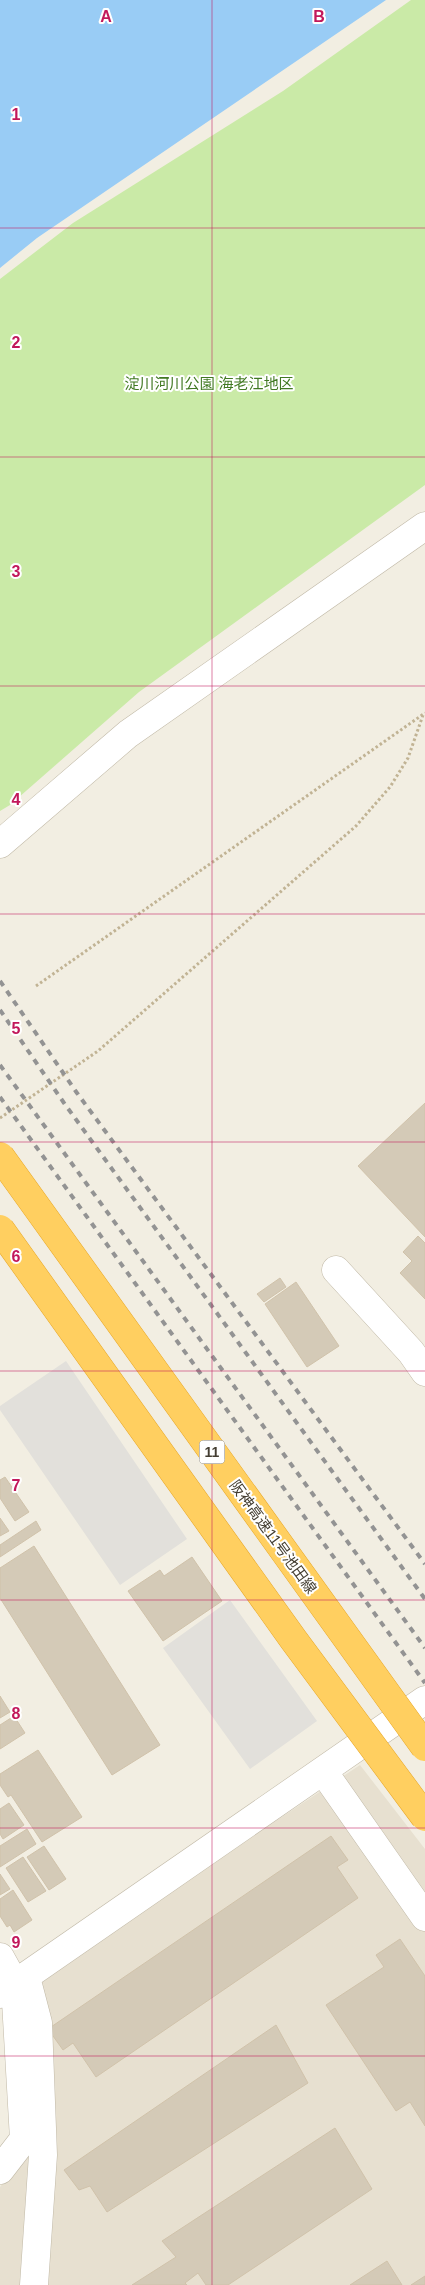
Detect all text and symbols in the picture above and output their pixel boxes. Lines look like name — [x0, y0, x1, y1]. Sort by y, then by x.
text: A — [100, 8, 112, 25]
text: B — [313, 8, 325, 25]
text: 1 — [12, 106, 21, 123]
text: 2 — [12, 334, 21, 351]
park label: 淀川河川公園 海老江地区 — [124, 375, 294, 392]
text: 3 — [12, 563, 21, 580]
text: 4 — [12, 791, 21, 808]
text: 5 — [12, 1020, 21, 1037]
text: 6 — [12, 1248, 21, 1265]
road number: 11 — [200, 1440, 224, 1464]
text: 7 — [12, 1477, 21, 1494]
street label: 阪神高速11号池田線 — [227, 1477, 320, 1597]
text: 8 — [12, 1705, 21, 1722]
text: 9 — [12, 1934, 21, 1951]

